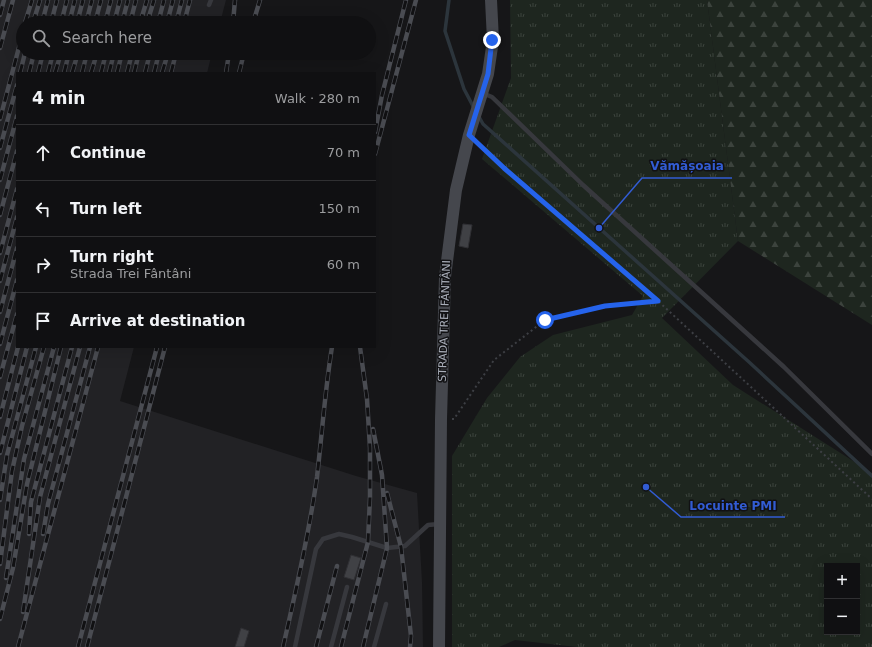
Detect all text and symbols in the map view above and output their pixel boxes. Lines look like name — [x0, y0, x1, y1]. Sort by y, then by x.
search box — [16, 16, 376, 60]
icon: search — [30, 27, 52, 49]
text: Search here — [62, 29, 152, 47]
route end — [483, 31, 501, 49]
text: 4 min — [32, 88, 85, 108]
text: Walk · 280 m — [275, 91, 360, 106]
icon: ahead — [32, 142, 54, 164]
text: Continue — [70, 144, 146, 162]
text: 70 m — [327, 145, 360, 160]
callout: Vămășoaia — [642, 154, 732, 178]
text: Vămășoaia — [650, 159, 724, 173]
icon: left — [32, 198, 54, 220]
text: Turn left — [70, 200, 142, 218]
text: 150 m — [318, 201, 360, 216]
text: Turn right — [70, 248, 154, 266]
icon: right — [32, 254, 54, 276]
text: 60 m — [327, 257, 360, 272]
street label: STRADA TREI FÂNTÂNI — [436, 260, 453, 382]
text: Strada Trei Fântâni — [70, 266, 191, 281]
icon: arrive — [32, 310, 54, 332]
route start — [536, 311, 554, 329]
text: Arrive at destination — [70, 312, 245, 330]
callout: Locuinte PMI — [681, 493, 785, 517]
text: Locuinte PMI — [689, 499, 777, 513]
map controls — [824, 563, 860, 635]
button: + — [824, 563, 860, 599]
button: − — [824, 599, 860, 635]

